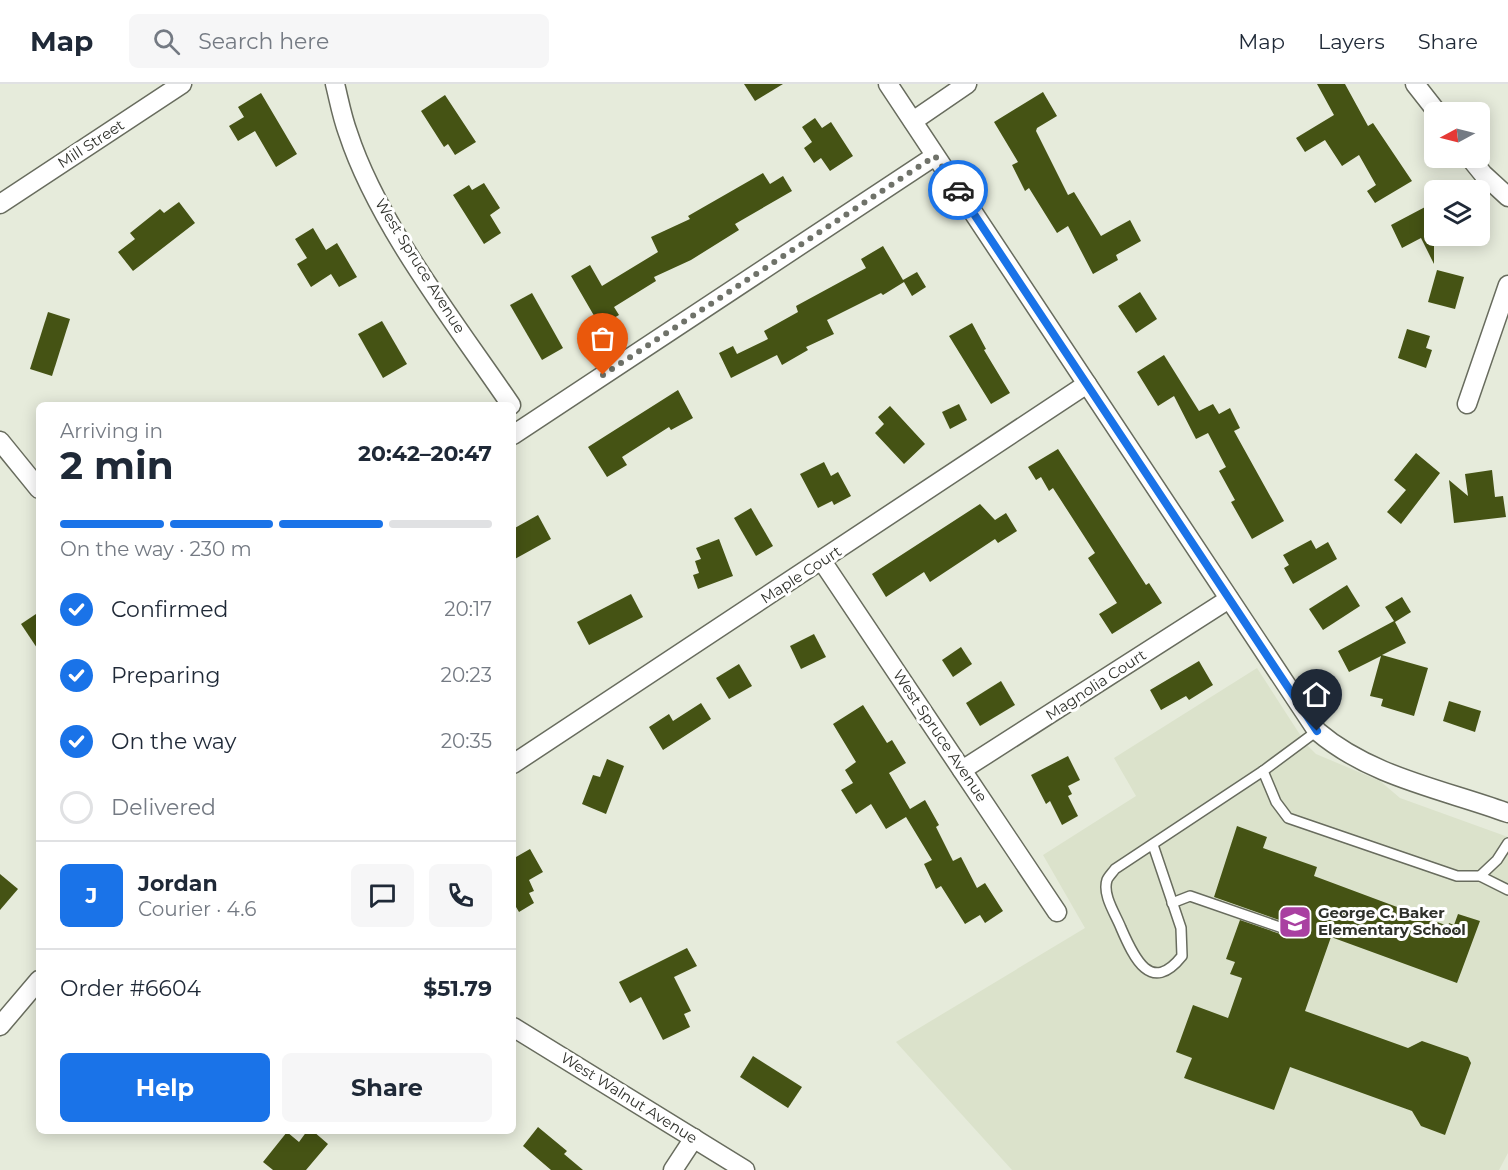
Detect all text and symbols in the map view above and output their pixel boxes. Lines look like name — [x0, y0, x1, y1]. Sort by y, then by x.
search box — [129, 14, 549, 68]
text: Map — [30, 24, 93, 58]
icon: search — [150, 25, 183, 58]
text: Search here — [198, 28, 329, 55]
text: Map — [1238, 29, 1285, 54]
text: Layers — [1318, 29, 1385, 54]
text: Share — [1418, 29, 1478, 54]
north arrow — [1424, 102, 1490, 168]
map controls — [1424, 102, 1490, 246]
street label: Mill Street — [54, 115, 128, 172]
courier — [928, 160, 988, 220]
icon: car — [942, 174, 975, 207]
button: layers — [1424, 180, 1490, 246]
street label: West Spruce Avenue — [371, 195, 470, 337]
pin — [577, 313, 628, 375]
icon: bag — [586, 322, 619, 355]
text: Arriving in — [60, 419, 163, 443]
text: 20:42–20:47 — [358, 440, 492, 467]
text: 2 min — [60, 441, 174, 489]
text: On the way · 230 m — [60, 537, 252, 561]
street label: Maple Court — [757, 541, 845, 608]
icon: check — [60, 593, 93, 626]
text: Confirmed — [111, 596, 228, 623]
text: 20:17 — [444, 597, 492, 621]
street label: Magnolia Court — [1042, 645, 1150, 724]
icon: check — [60, 659, 93, 692]
text: Preparing — [111, 662, 220, 689]
text: 20:23 — [441, 663, 492, 687]
street label: West Spruce Avenue — [889, 666, 992, 806]
pin — [1291, 669, 1342, 731]
icon: home — [1300, 678, 1333, 711]
icon: check — [60, 725, 93, 758]
text: On the way — [111, 728, 236, 755]
text: 20:35 — [441, 729, 492, 753]
text: Delivered — [111, 794, 216, 821]
button: chat — [351, 864, 414, 927]
button: phone — [429, 864, 492, 927]
text: Jordan — [138, 870, 218, 897]
text: J — [86, 882, 97, 909]
text: Courier · 4.6 — [138, 897, 256, 921]
place label: George C. Baker Elementary School — [1318, 903, 1466, 939]
school or university icon: George C. Baker Elementary School — [1277, 904, 1313, 940]
text: Order #6604 — [60, 975, 201, 1002]
text: $51.79 — [423, 975, 492, 1002]
street label: West Walnut Avenue — [557, 1048, 701, 1147]
button: Help — [60, 1053, 270, 1122]
button: Share — [282, 1053, 492, 1122]

